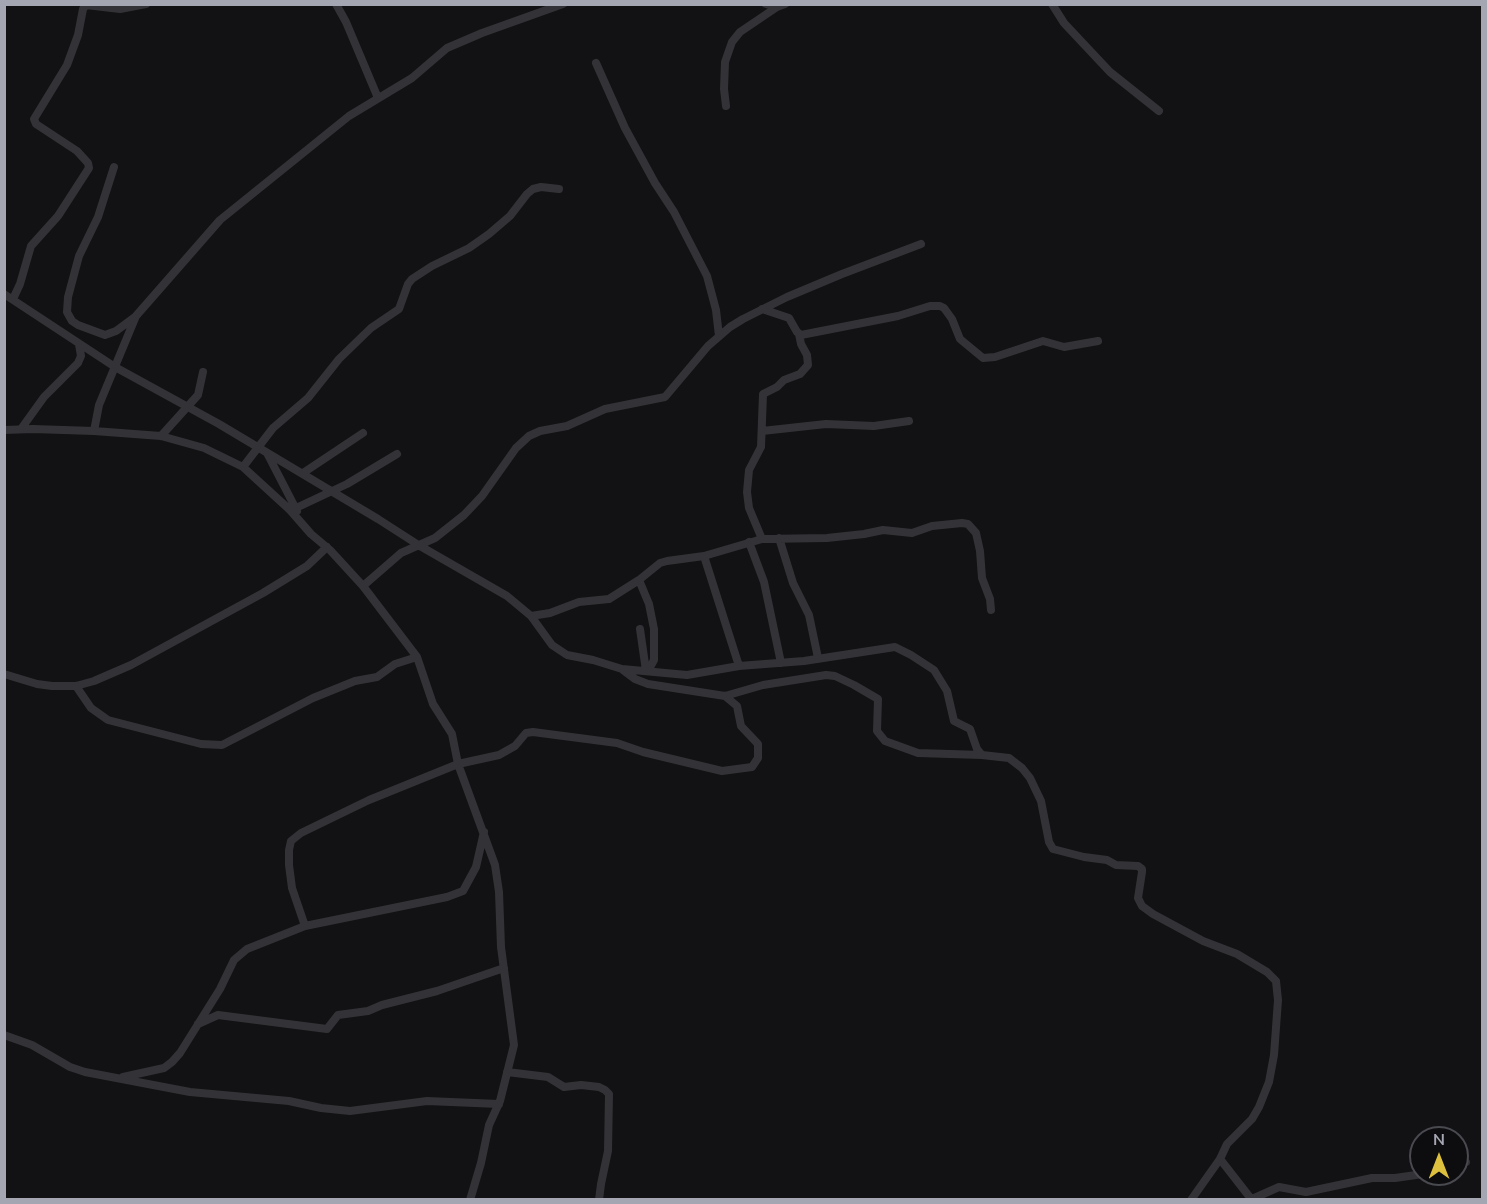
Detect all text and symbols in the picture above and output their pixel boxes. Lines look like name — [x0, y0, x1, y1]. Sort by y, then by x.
north arrow — [1409, 1126, 1469, 1186]
text: N — [1433, 1129, 1445, 1151]

